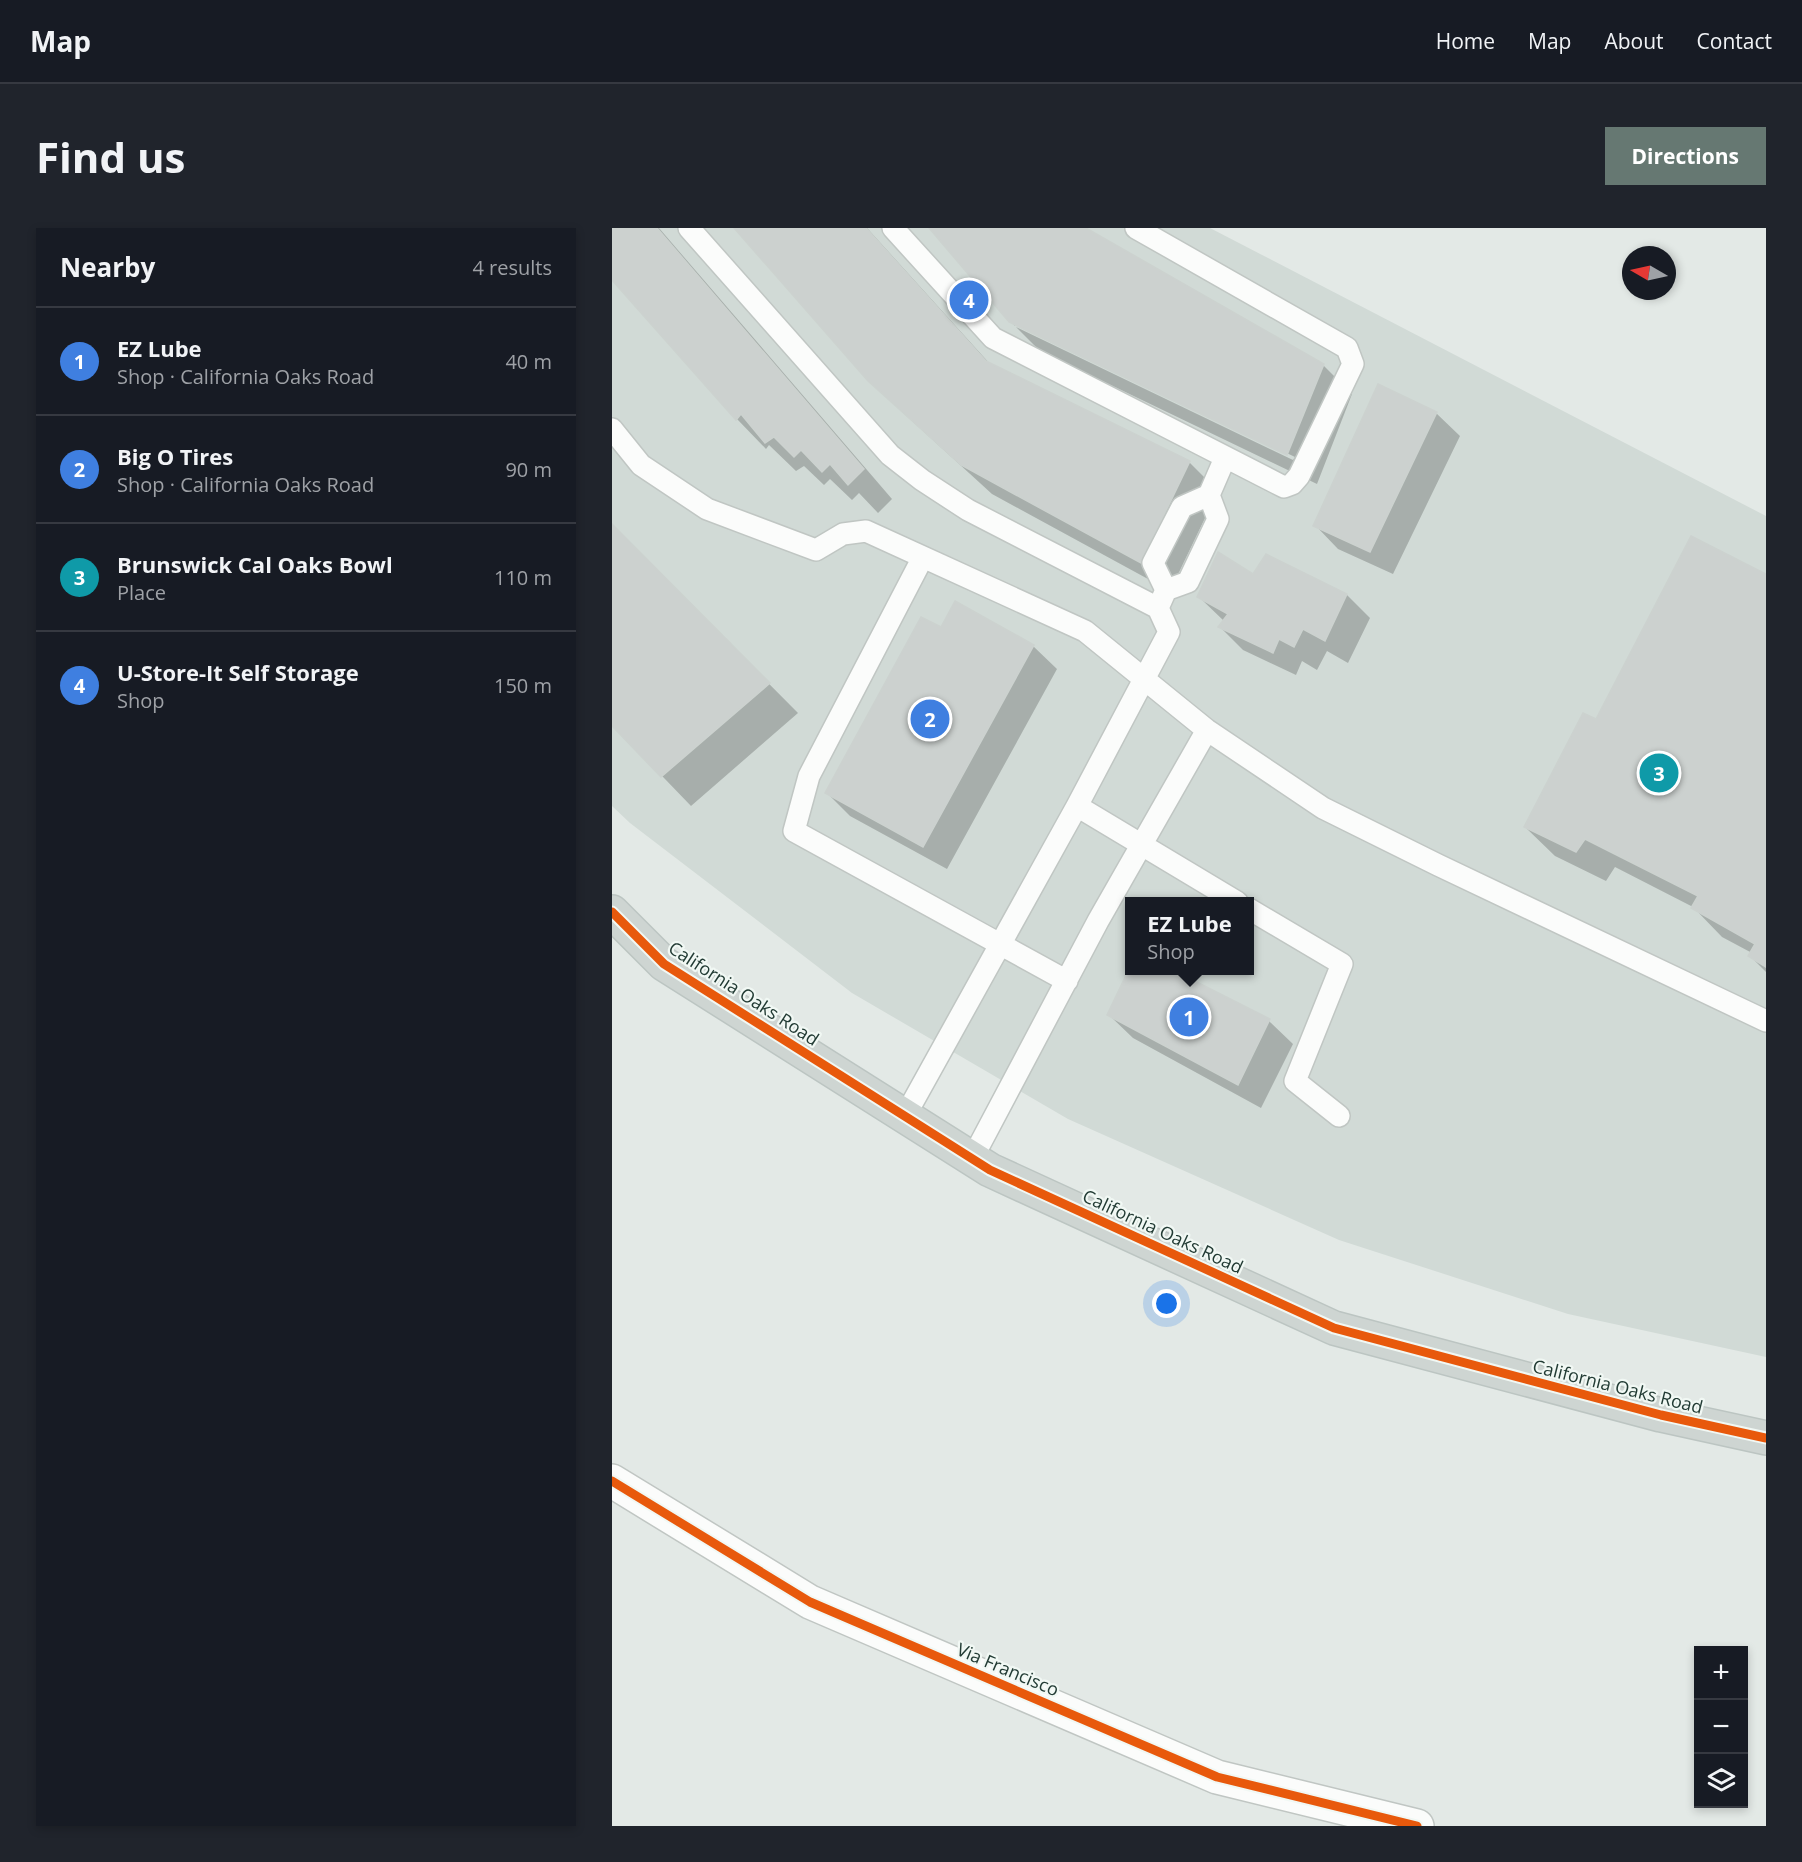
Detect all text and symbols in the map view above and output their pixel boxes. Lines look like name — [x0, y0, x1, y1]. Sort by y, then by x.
text: Map — [30, 22, 91, 60]
text: Home — [1436, 27, 1495, 55]
text: Map — [1528, 27, 1571, 55]
text: About — [1604, 27, 1664, 55]
text: Contact — [1697, 27, 1772, 55]
button: Directions — [1605, 127, 1766, 185]
text: Find us — [36, 128, 185, 185]
north arrow — [1622, 246, 1676, 300]
text: Nearby — [60, 249, 155, 285]
text: 4 results — [472, 254, 552, 281]
pin: 4 — [950, 278, 988, 322]
text: EZ Lube — [117, 333, 202, 363]
text: 1 — [74, 348, 85, 375]
text: 40 m — [505, 348, 552, 375]
text: Shop · California Oaks Road — [117, 363, 374, 390]
text: Big O Tires — [117, 441, 233, 471]
text: 2 — [74, 456, 85, 483]
text: 90 m — [505, 456, 552, 483]
text: Shop · California Oaks Road — [117, 471, 374, 498]
text: Brunswick Cal Oaks Bowl — [117, 549, 393, 579]
text: 3 — [74, 564, 85, 591]
text: 110 m — [494, 564, 552, 591]
text: Place — [117, 579, 166, 606]
text: U-Store-It Self Storage — [117, 657, 359, 687]
text: 4 — [74, 672, 85, 699]
text: 150 m — [494, 672, 552, 699]
text: Shop — [117, 687, 165, 714]
pin: 2 — [910, 696, 950, 742]
pin: 3 — [1640, 750, 1678, 796]
popup — [1125, 897, 1254, 975]
text: EZ Lube — [1147, 908, 1232, 938]
street label: California Oaks Road — [664, 935, 824, 1051]
text: Shop — [1147, 938, 1195, 965]
pin: 1 — [1170, 994, 1208, 1040]
street label: California Oaks Road — [1079, 1183, 1247, 1279]
your location — [1152, 1289, 1181, 1318]
street label: California Oaks Road — [1530, 1353, 1706, 1419]
street label: Via Francisco — [953, 1637, 1063, 1701]
map controls — [1694, 1646, 1748, 1808]
button: + — [1694, 1646, 1748, 1700]
button: − — [1694, 1700, 1748, 1754]
button: layers — [1694, 1754, 1748, 1808]

